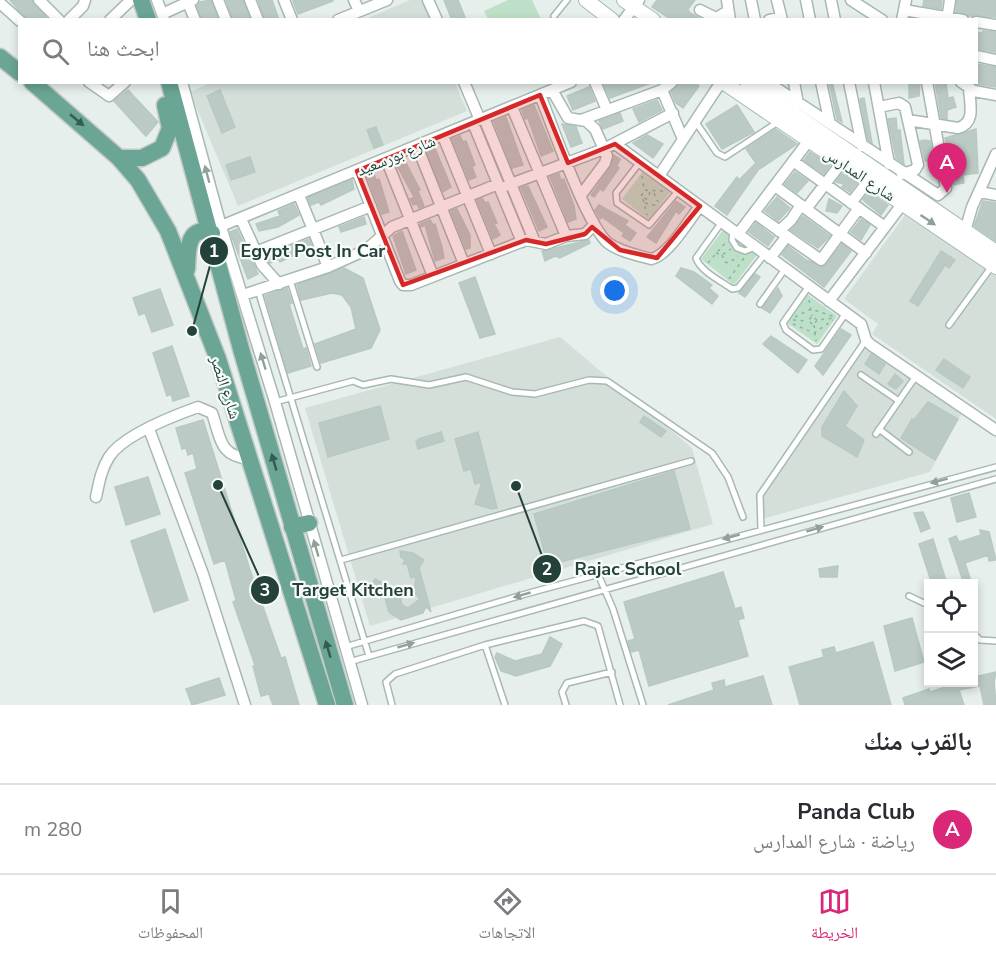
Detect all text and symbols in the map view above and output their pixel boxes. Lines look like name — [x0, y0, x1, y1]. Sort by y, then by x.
search box — [18, 18, 978, 84]
text: ابحث هنا — [87, 34, 160, 64]
icon: search — [39, 35, 72, 68]
one-way arrow — [69, 113, 85, 126]
street label: شارع بورسعيد — [354, 130, 439, 182]
street label: شارع المدارس — [819, 143, 900, 207]
pin: A — [928, 144, 966, 193]
one-way arrow — [201, 165, 211, 183]
one-way arrow — [920, 214, 936, 225]
callout: Egypt Post In Car — [199, 233, 398, 269]
text: 1 — [209, 239, 219, 263]
text: Egypt Post In Car — [241, 239, 385, 263]
your location — [600, 276, 629, 305]
one-way arrow — [258, 351, 267, 369]
street label: شارع النصر — [204, 352, 246, 422]
one-way arrow — [269, 453, 278, 471]
one-way arrow — [930, 477, 948, 487]
one-way arrow — [806, 523, 824, 533]
one-way arrow — [721, 533, 740, 543]
one-way arrow — [311, 539, 320, 557]
callout: Rajac School — [532, 551, 693, 587]
text: 2 — [542, 557, 552, 581]
text: Rajac School — [575, 557, 682, 581]
callout: Target Kitchen — [250, 572, 425, 608]
text: 3 — [260, 578, 270, 602]
text: Target Kitchen — [292, 578, 414, 602]
map controls — [924, 579, 978, 687]
button: locate — [924, 579, 978, 633]
one-way arrow — [513, 591, 531, 600]
button: layers — [924, 633, 978, 687]
one-way arrow — [323, 640, 332, 658]
one-way arrow — [397, 640, 415, 649]
text: بالقرب منك — [864, 724, 972, 759]
text: Panda Club — [797, 797, 915, 827]
text: 280 m — [24, 816, 82, 843]
text: A — [945, 816, 960, 843]
text: رياضة · شارع المدارس — [753, 828, 915, 855]
tab: المحفوظات — [138, 885, 203, 948]
tab: الاتجاهات — [479, 885, 535, 948]
tab: الخريطة — [811, 885, 858, 948]

